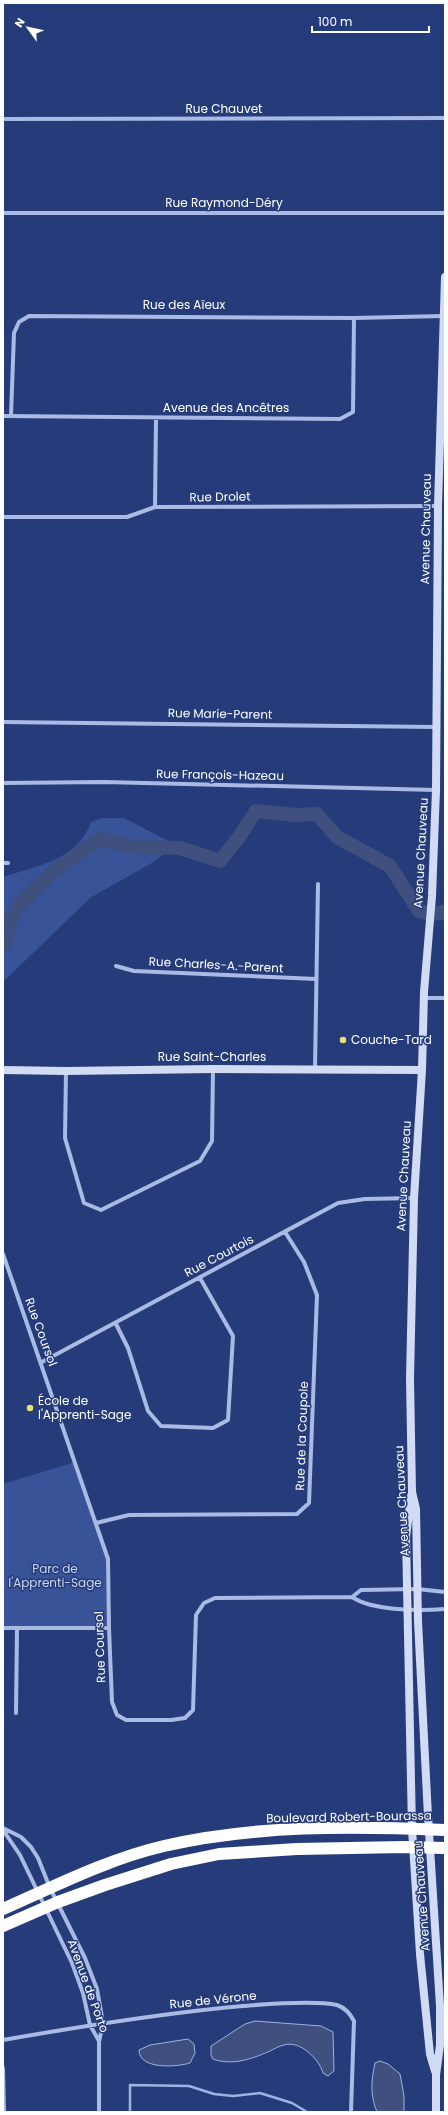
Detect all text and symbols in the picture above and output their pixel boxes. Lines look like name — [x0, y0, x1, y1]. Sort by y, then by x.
north arrow — [8, 8, 48, 48]
scale bar — [312, 8, 429, 34]
text: 100 m — [318, 13, 352, 30]
text: N — [11, 15, 29, 30]
street label: Rue Chauvet — [186, 100, 262, 117]
street label: Rue Raymond-Déry — [165, 194, 283, 211]
street label: Rue des Aïeux — [143, 296, 226, 313]
street label: Avenue des Ancêtres — [163, 399, 289, 416]
street label: Avenue Chauveau — [416, 473, 435, 585]
street label: Rue Drolet — [189, 487, 251, 506]
street label: Rue Marie-Parent — [168, 704, 272, 723]
street label: Rue François-Hazeau — [156, 765, 284, 784]
street label: Avenue Chauveau — [409, 797, 432, 909]
street label: Rue Charles-A.-Parent — [148, 952, 284, 977]
place label: Couche-Tard — [351, 1031, 432, 1048]
marker: Couche-Tard — [338, 1035, 348, 1045]
street label: Rue Saint-Charles — [158, 1048, 266, 1065]
street label: Avenue Chauveau — [392, 1120, 415, 1232]
street label: Rue Courtois — [181, 1230, 256, 1281]
street label: Rue Coursol — [21, 1295, 62, 1368]
street label: Rue de la Coupole — [291, 1381, 312, 1491]
place label: École de l'Apprenti-Sage — [38, 1392, 131, 1423]
marker: École de l'Apprenti-Sage — [25, 1403, 35, 1413]
street label: Avenue Chauveau — [390, 1445, 413, 1557]
park label: Parc de l'Apprenti-Sage — [8, 1560, 102, 1591]
street label: Rue Coursol — [90, 1611, 109, 1683]
street label: Boulevard Robert-Bourassa — [266, 1807, 432, 1826]
street label: Avenue Chauveau — [409, 1840, 434, 1952]
street label: Avenue de Porto — [64, 1937, 113, 2035]
street label: Rue de Vérone — [169, 1986, 257, 2013]

